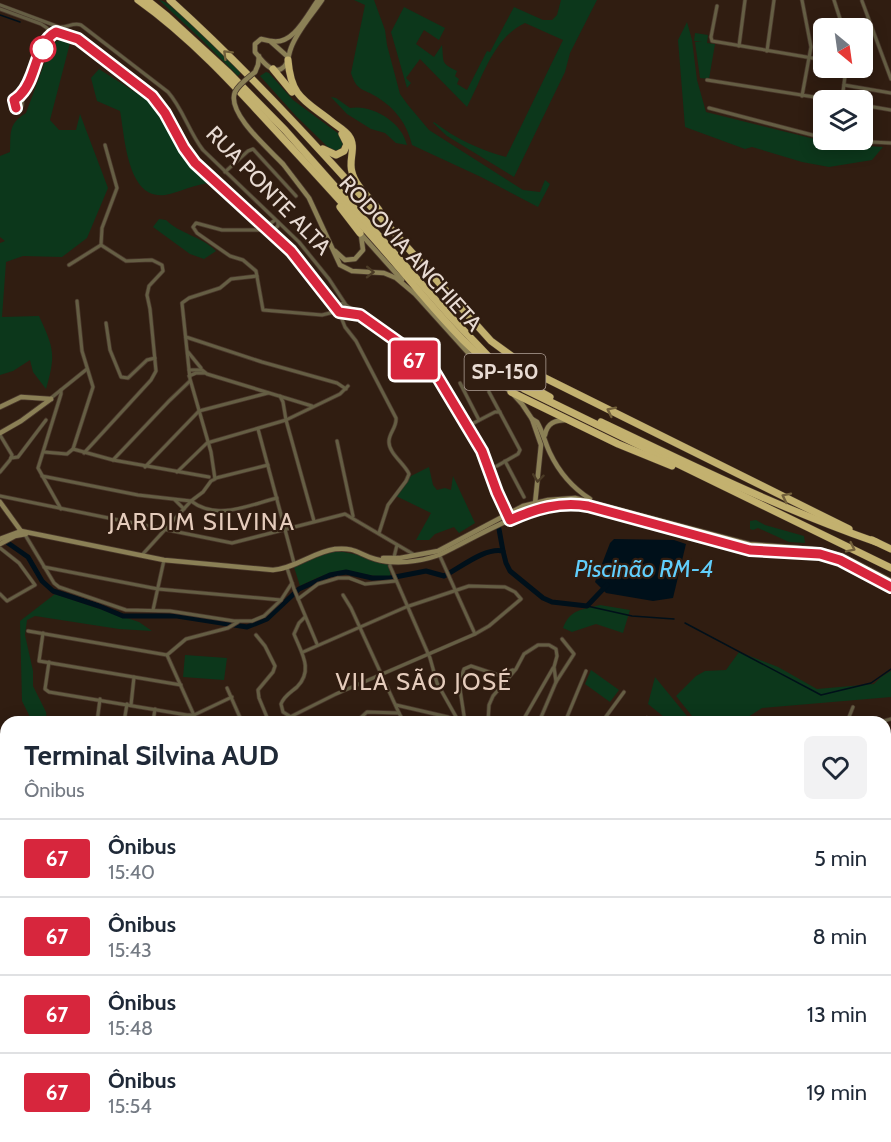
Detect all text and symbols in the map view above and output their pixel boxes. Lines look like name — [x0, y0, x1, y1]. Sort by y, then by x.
north arrow — [813, 18, 873, 78]
map controls — [813, 18, 873, 150]
unlabelled marker — [30, 36, 56, 62]
one-way arrow — [224, 51, 235, 62]
button: layers — [813, 90, 873, 150]
street label: RUA PONTE ALTA — [200, 120, 337, 261]
street label: RODOVIA ANCHIETA — [334, 170, 488, 337]
one-way arrow — [366, 266, 375, 279]
line badge: 67 — [387, 340, 441, 380]
text: 67 — [403, 348, 425, 373]
road number: SP-150 — [464, 354, 546, 390]
one-way arrow — [606, 407, 617, 418]
one-way arrow — [532, 474, 545, 483]
one-way arrow — [781, 493, 792, 504]
district label: JARDIM SILVINA — [108, 507, 295, 536]
one-way arrow — [845, 540, 856, 552]
water label: Piscinão RM-4 — [574, 554, 714, 583]
district label: VILA SÃO JOSÉ — [336, 667, 512, 696]
button: heart — [804, 736, 867, 799]
text: Terminal Silvina AUD — [24, 738, 279, 772]
text: Ônibus — [24, 778, 85, 802]
text: Ônibus — [108, 833, 176, 860]
text: 5 min — [814, 845, 867, 872]
text: 67 — [46, 846, 68, 871]
text: 15:40 — [108, 860, 155, 884]
text: Ônibus — [108, 911, 176, 938]
text: 8 min — [812, 923, 867, 950]
text: 67 — [46, 924, 68, 949]
text: 15:43 — [108, 938, 152, 962]
text: Ônibus — [108, 989, 176, 1016]
text: 13 min — [807, 1001, 867, 1028]
text: 67 — [46, 1002, 68, 1027]
text: 15:48 — [108, 1016, 153, 1040]
text: Ônibus — [108, 1067, 176, 1094]
text: 19 min — [806, 1079, 867, 1106]
text: 67 — [46, 1080, 68, 1105]
text: 15:54 — [108, 1094, 152, 1118]

